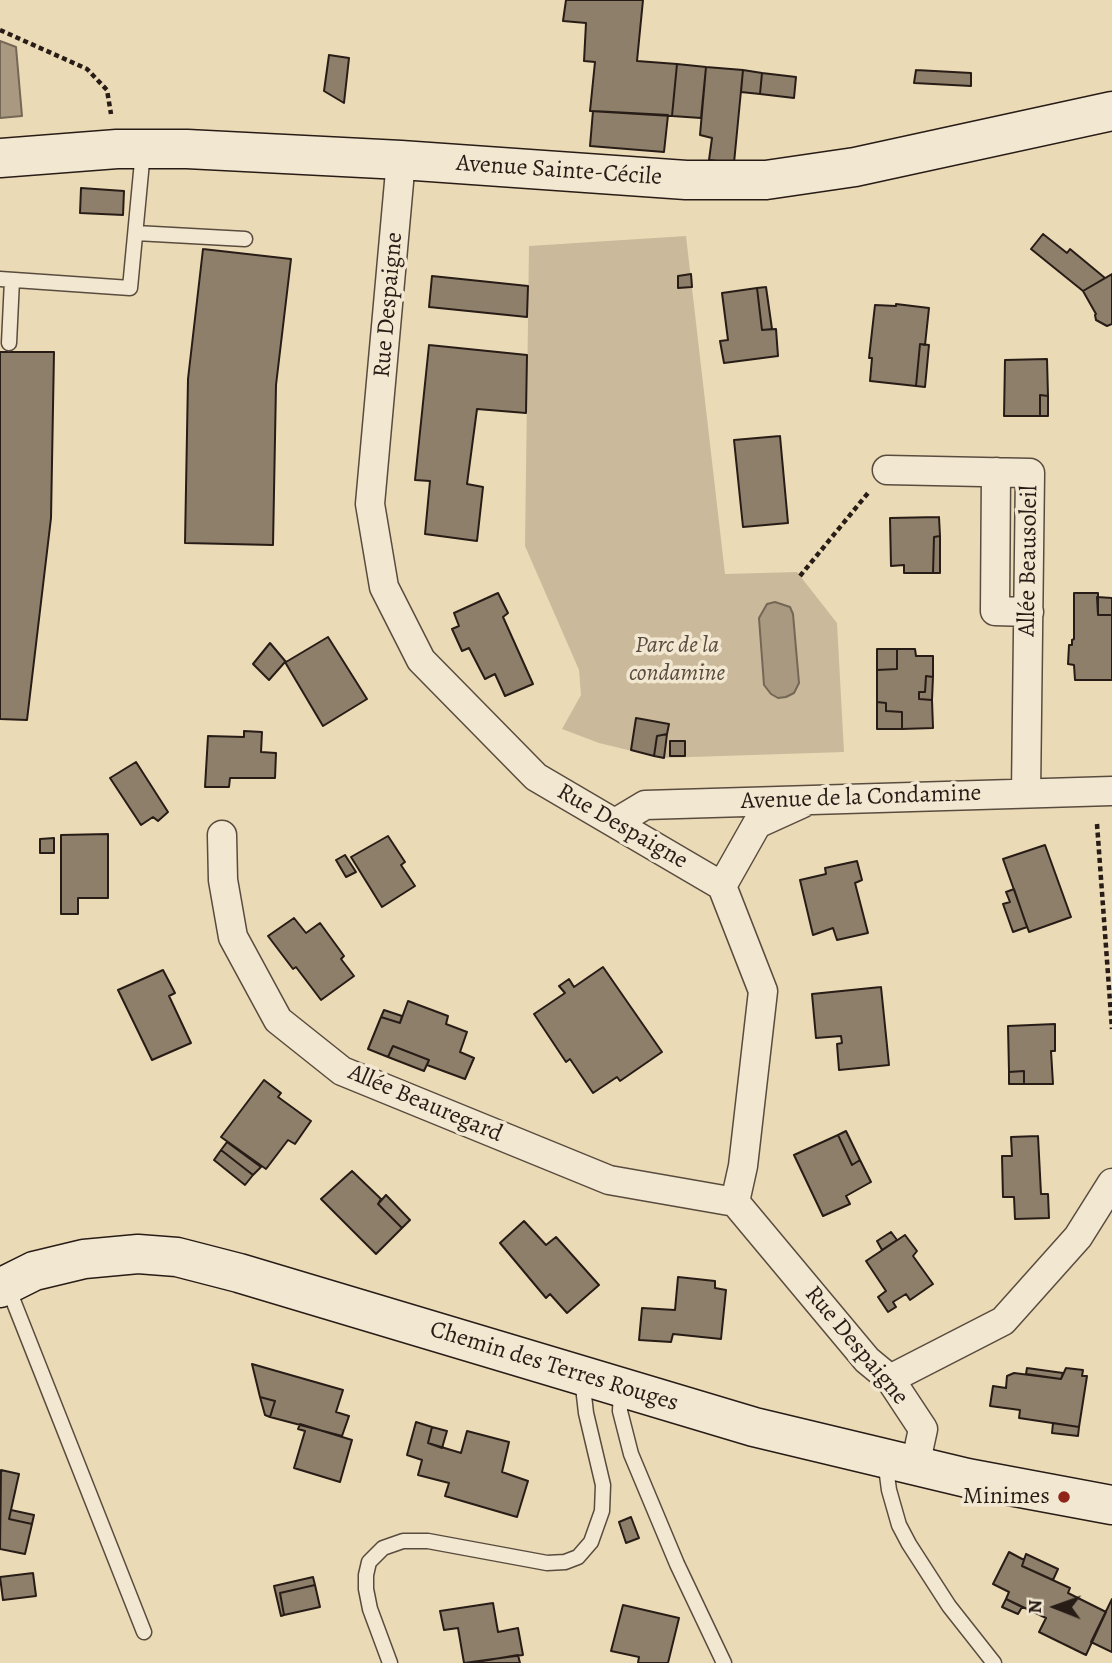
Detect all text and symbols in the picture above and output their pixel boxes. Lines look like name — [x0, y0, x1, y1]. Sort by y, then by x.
street label: Avenue Sainte-Cécile — [455, 149, 663, 193]
street label: Rue Despaigne — [368, 231, 410, 379]
street label: Allée Beausoleil — [1013, 485, 1045, 637]
park label: Parc de la condamine — [629, 632, 725, 688]
street label: Rue Despaigne — [551, 778, 693, 876]
street label: Avenue de la Condamine — [740, 779, 982, 817]
street label: Allée Beauregard — [344, 1059, 506, 1149]
street label: Rue Despaigne — [798, 1281, 914, 1411]
street label: Chemin des Terres Rouges — [426, 1315, 682, 1419]
place label: Minimes — [963, 1483, 1050, 1511]
marker: Minimes — [1056, 1489, 1072, 1505]
north arrow — [1021, 1572, 1091, 1642]
text: N — [1022, 1599, 1048, 1614]

